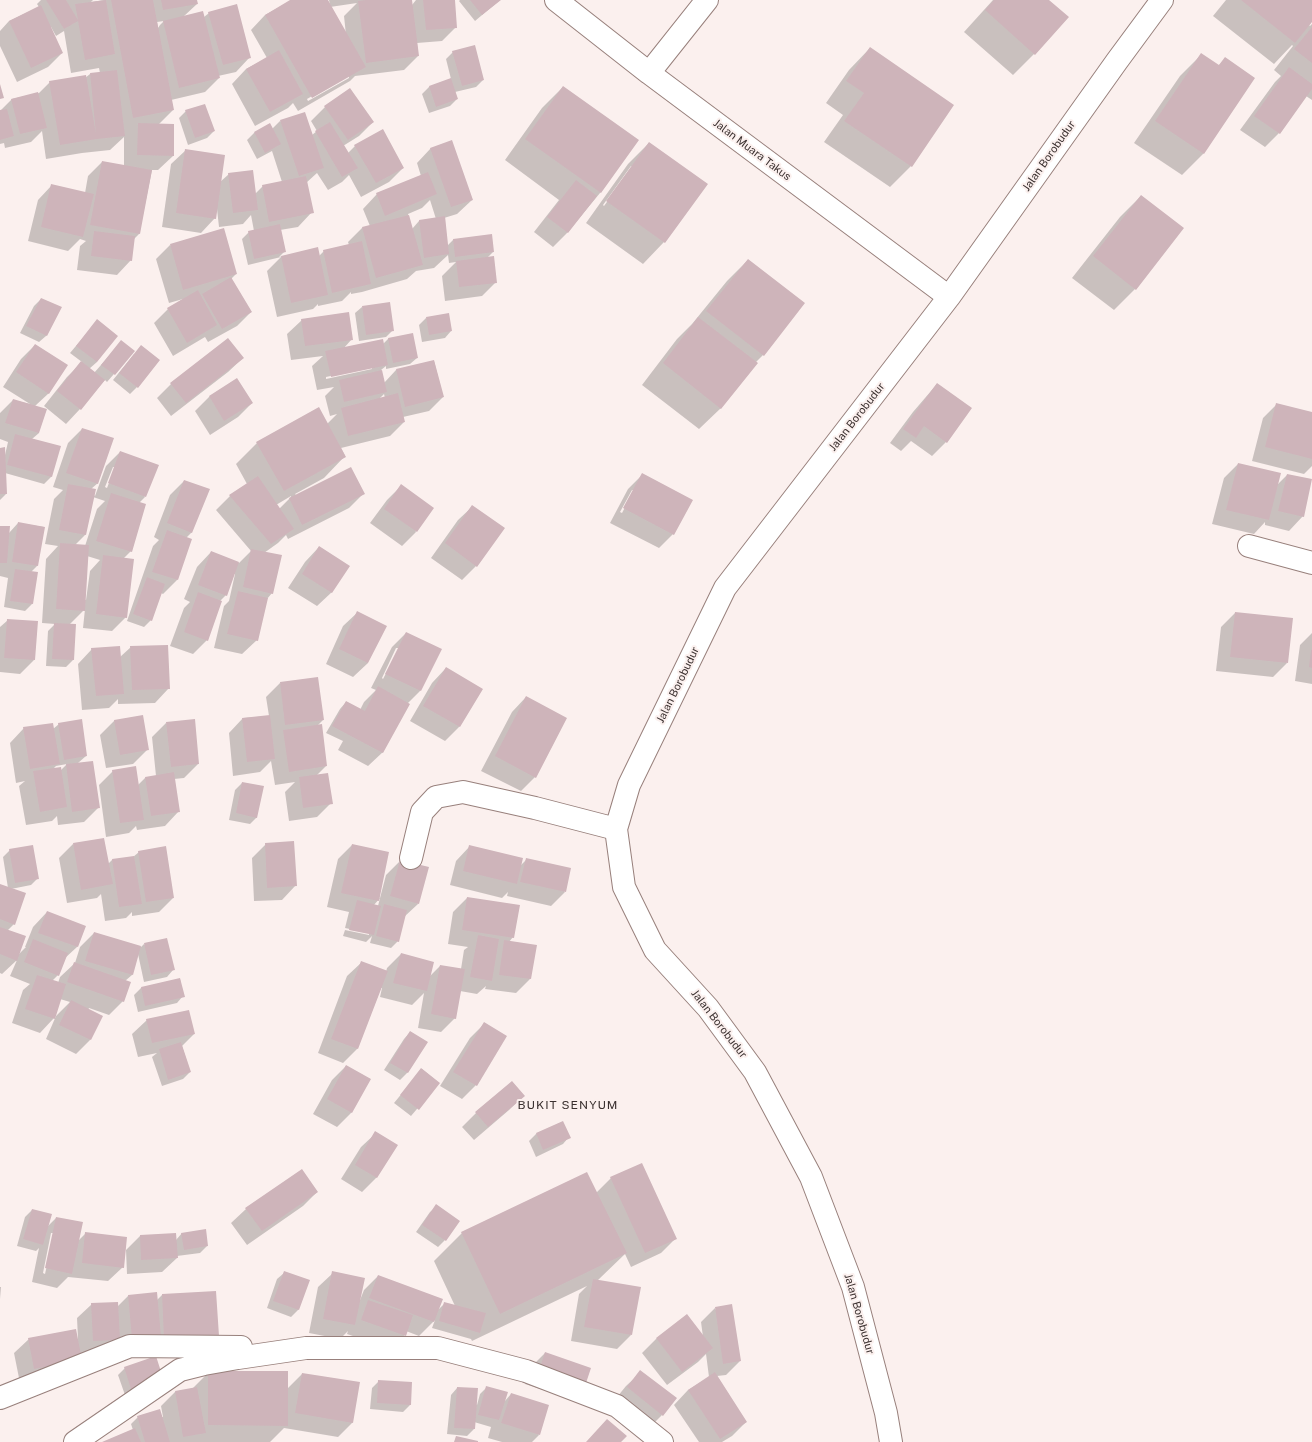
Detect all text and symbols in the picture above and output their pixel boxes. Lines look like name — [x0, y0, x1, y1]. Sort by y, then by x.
street label: Jalan Muara Takus — [711, 117, 793, 183]
street label: Jalan Borobudur — [1020, 118, 1078, 194]
street label: Jalan Borobudur — [826, 380, 888, 454]
street label: Jalan Borobudur — [654, 645, 702, 725]
street label: Jalan Borobudur — [688, 987, 750, 1061]
district label: BUKIT SENYUM — [517, 1098, 619, 1112]
street label: Jalan Borobudur — [841, 1272, 877, 1356]

